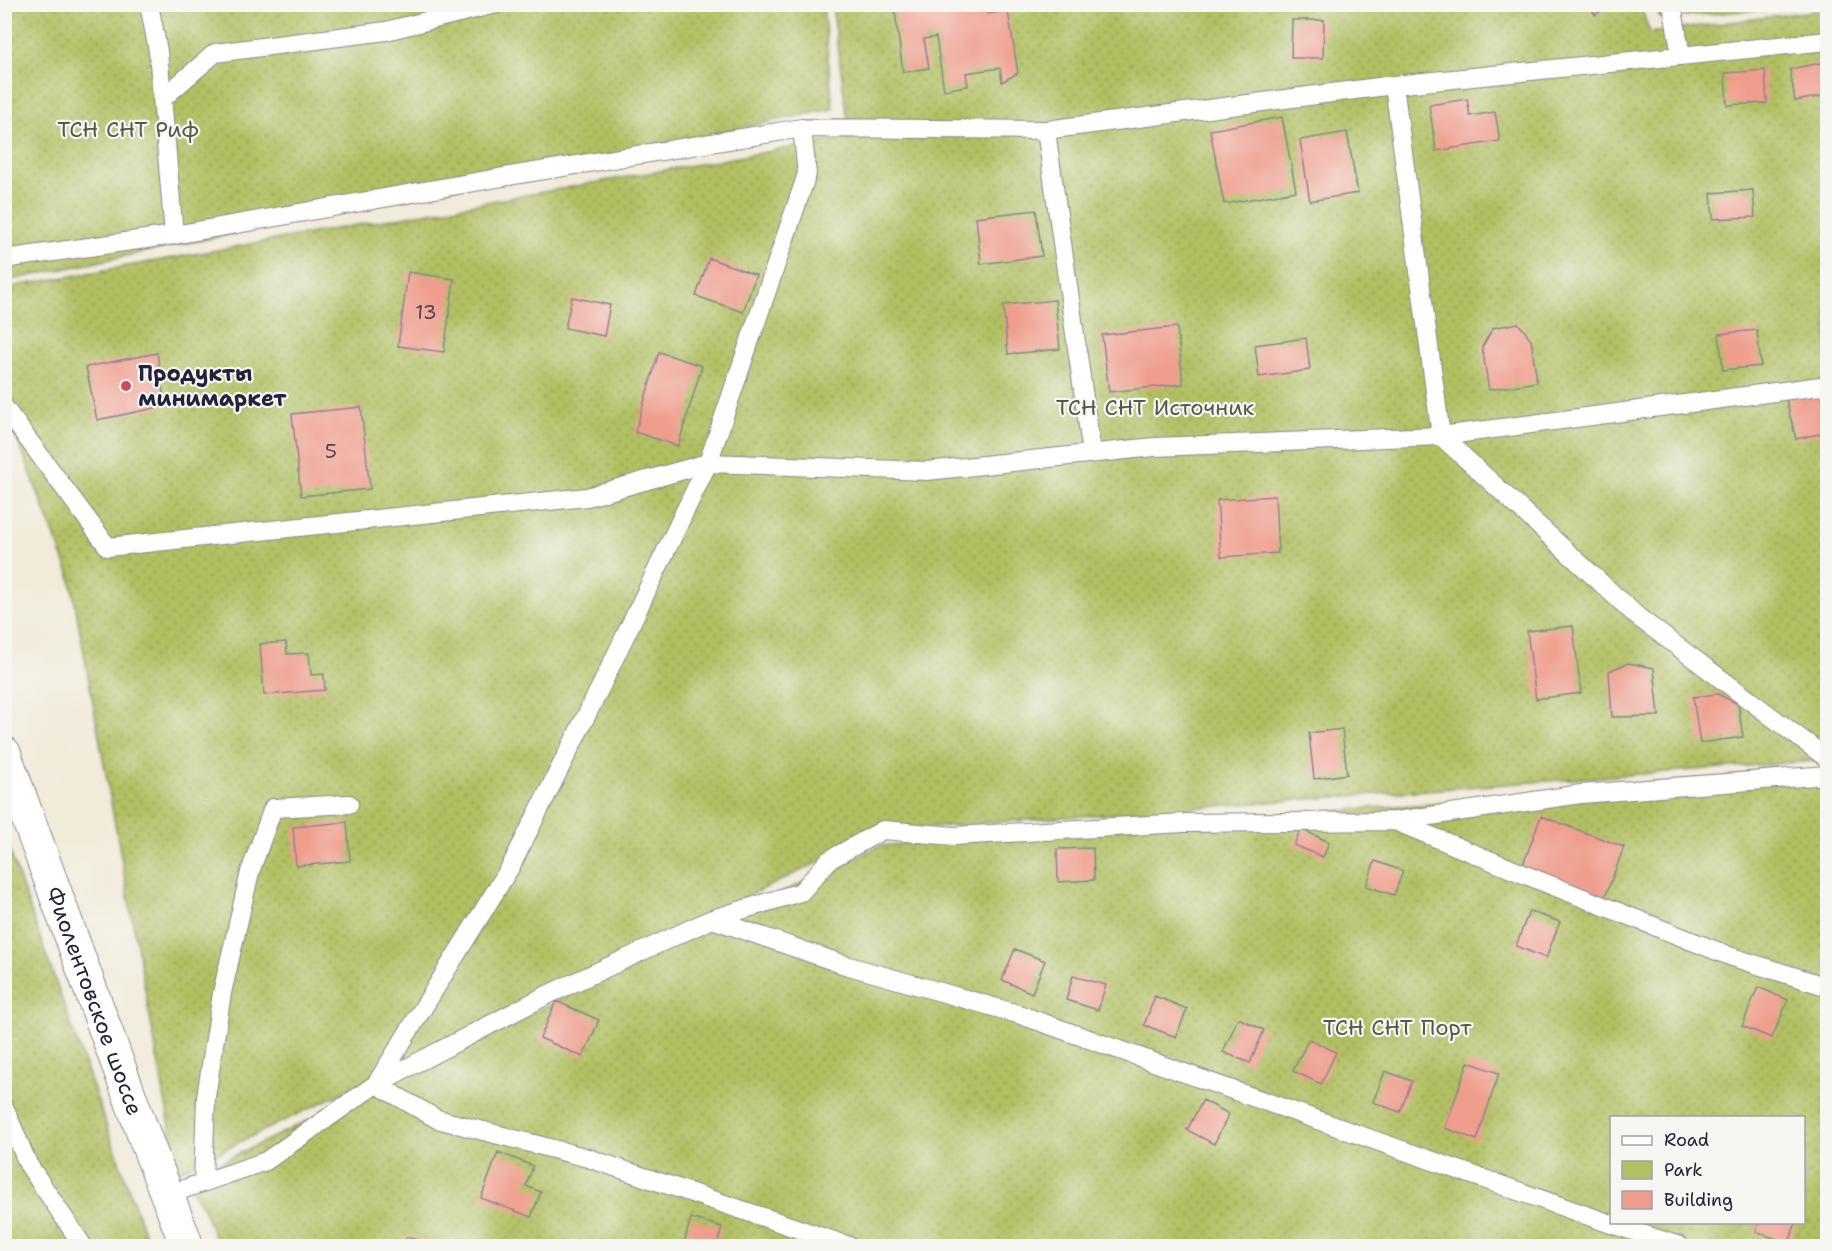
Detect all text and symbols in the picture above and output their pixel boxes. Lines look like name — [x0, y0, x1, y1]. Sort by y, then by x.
park label: ТСН СНТ Риф — [57, 115, 199, 144]
house number: 13 — [415, 299, 437, 325]
place label: Продукты минимаркет — [138, 359, 287, 413]
marker: Продукты минимаркет — [119, 379, 133, 393]
park label: ТСН СНТ Источник — [1056, 393, 1255, 422]
house number: 5 — [325, 438, 337, 464]
street label: Фиолентовское шоссе — [39, 883, 149, 1119]
park label: ТСН СНТ Порт — [1323, 1013, 1472, 1042]
legend — [1610, 1116, 1805, 1224]
text: Road — [1664, 1128, 1709, 1152]
text: Park — [1664, 1158, 1703, 1182]
text: Building — [1664, 1188, 1733, 1212]

